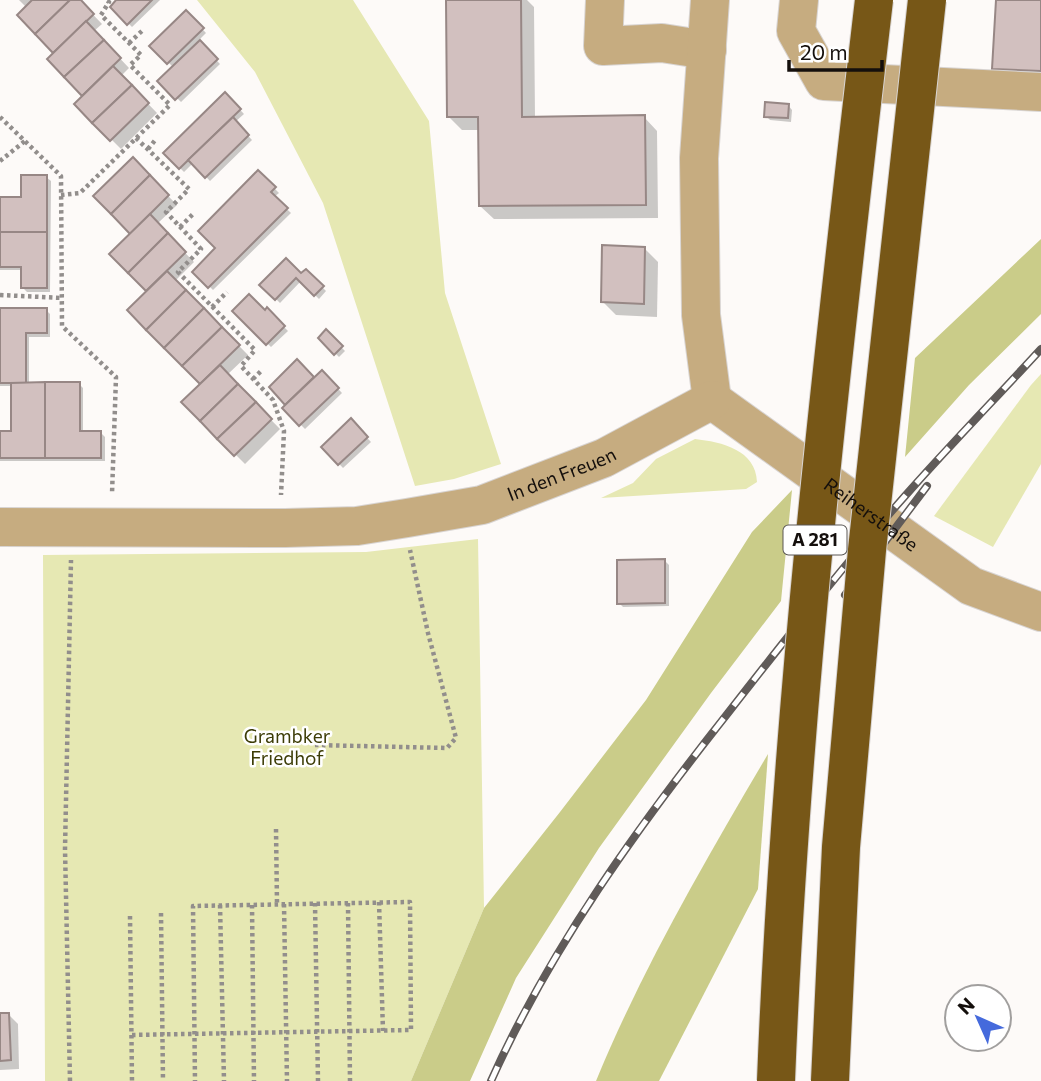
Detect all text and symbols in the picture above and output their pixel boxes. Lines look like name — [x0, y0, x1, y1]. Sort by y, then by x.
scale bar — [789, 28, 882, 72]
text: 20 m — [800, 39, 848, 64]
street label: In den Freuen — [504, 442, 620, 505]
street label: Reiherstraße — [820, 472, 923, 555]
road number: A 281 — [784, 526, 846, 554]
park label: Grambker Friedhof — [244, 724, 331, 769]
north arrow — [943, 983, 1013, 1053]
text: N — [952, 992, 979, 1019]

